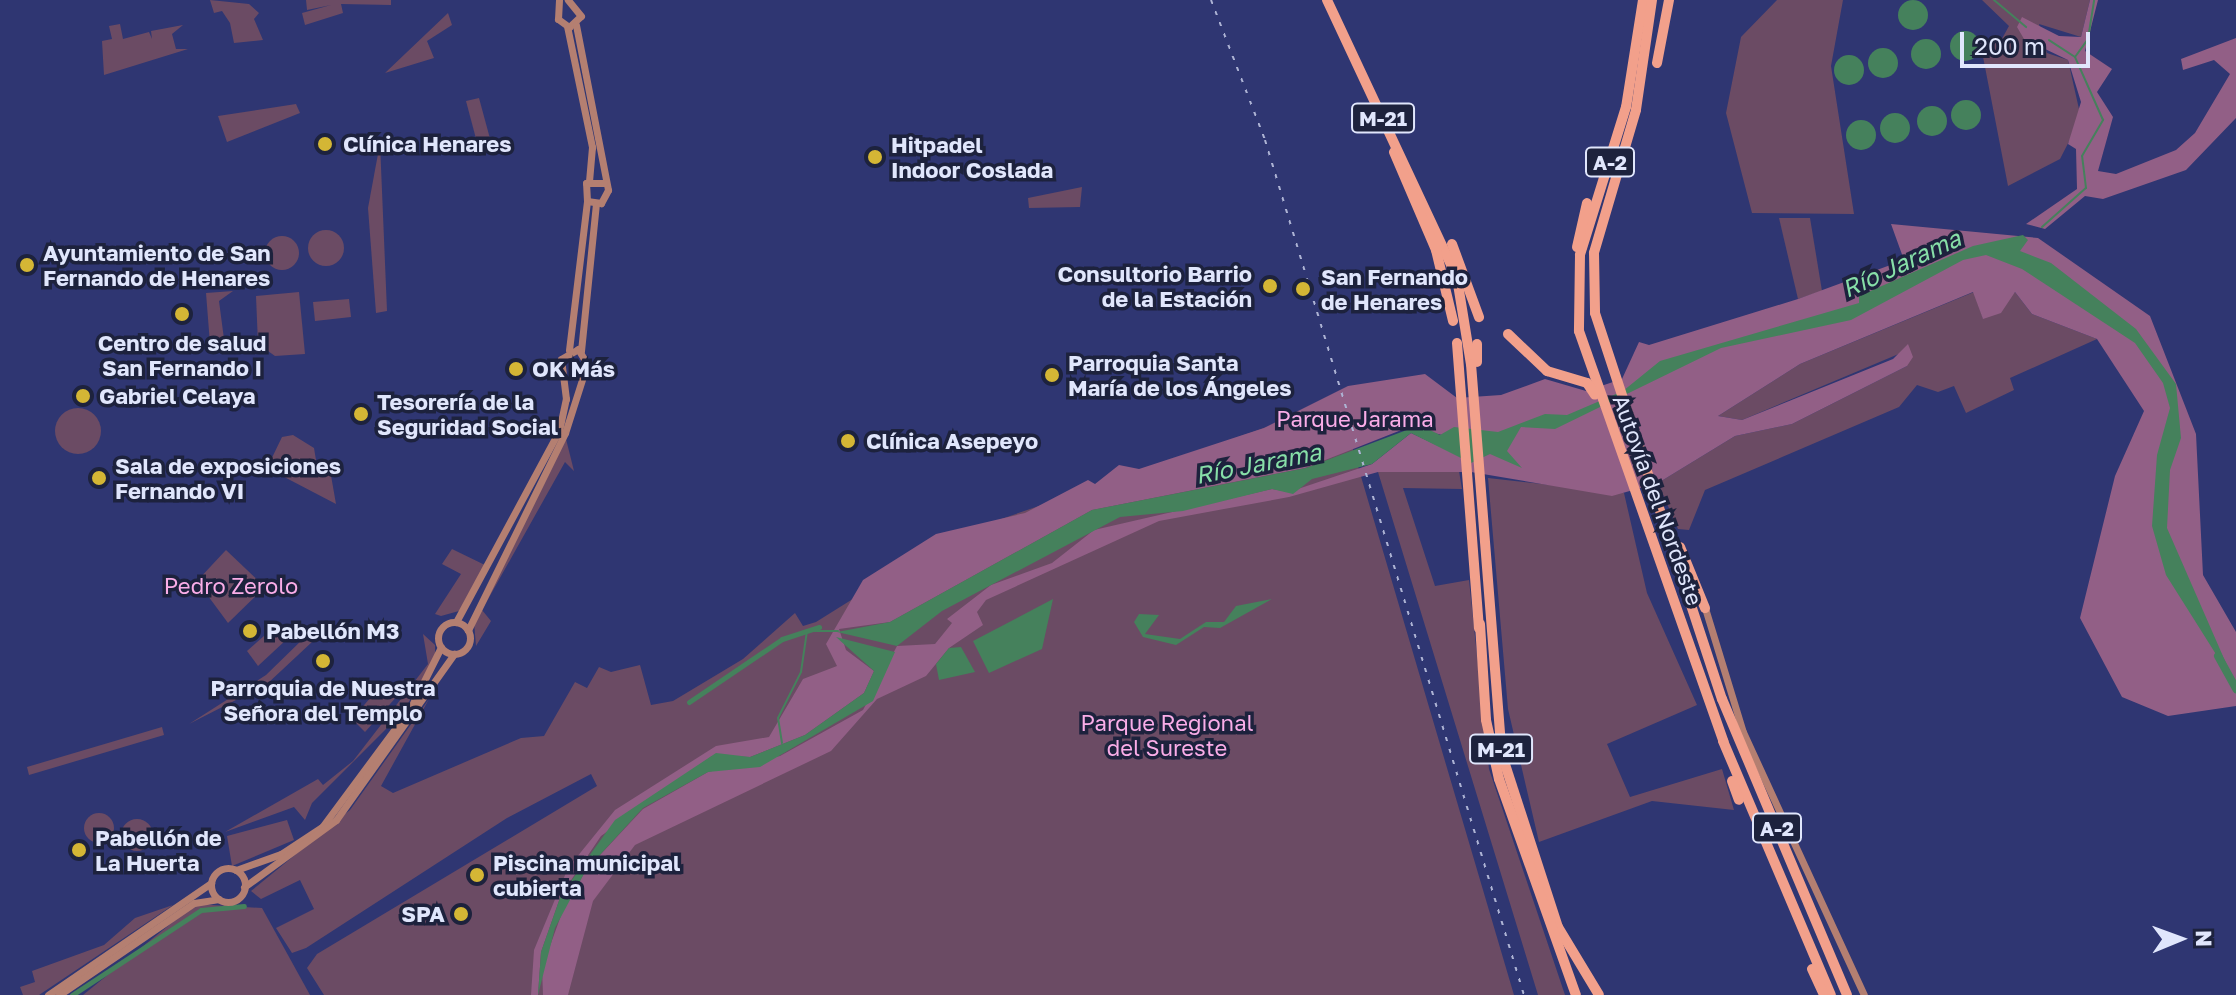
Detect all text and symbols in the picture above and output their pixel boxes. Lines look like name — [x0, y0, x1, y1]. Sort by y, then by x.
scale bar — [1964, 16, 2094, 66]
text: 200 m — [1974, 31, 2045, 60]
road number: M-21 — [1351, 102, 1415, 134]
place label: Clínica Henares — [343, 131, 512, 157]
place label: Hitpadel Indoor Coslada — [891, 131, 1053, 182]
marker: Clínica Henares — [314, 133, 336, 155]
road number: A-2 — [1584, 146, 1636, 178]
marker: Hitpadel Indoor Coslada — [866, 148, 884, 166]
water label: Río Jarama — [1837, 223, 1965, 303]
place label: Ayuntamiento de San Fernando de Henares — [43, 239, 270, 290]
marker: Ayuntamiento de San Fernando de Henares — [18, 256, 36, 274]
place label: Consultorio Barrio de la Estación — [1058, 260, 1252, 312]
place label: San Fernando de Henares — [1321, 263, 1468, 314]
marker: Consultorio Barrio de la Estación — [1259, 275, 1281, 297]
marker: San Fernando de Henares — [1292, 278, 1314, 300]
marker: Centro de salud San Fernando I — [171, 303, 193, 325]
place label: Centro de salud San Fernando I — [98, 329, 266, 380]
place label: Parroquia Santa María de los Ángeles — [1068, 349, 1291, 400]
place label: OK Más — [532, 356, 615, 382]
marker: OK Más — [507, 360, 525, 378]
marker: Parroquia Santa María de los Ángeles — [1043, 366, 1061, 384]
place label: Gabriel Celaya — [99, 383, 256, 409]
marker: Gabriel Celaya — [74, 387, 92, 405]
place label: Tesorería de la Seguridad Social — [377, 388, 558, 440]
street label: Autovía del Nordeste — [1608, 391, 1708, 609]
marker: Tesorería de la Seguridad Social — [352, 405, 370, 423]
park label: Parque Jarama — [1276, 406, 1434, 432]
place label: Clínica Asepeyo — [866, 428, 1038, 454]
marker: Clínica Asepeyo — [837, 430, 859, 452]
water label: Río Jarama — [1193, 437, 1323, 489]
place label: Sala de exposiciones Fernando VI — [115, 452, 341, 504]
marker: Sala de exposiciones Fernando VI — [90, 469, 108, 487]
park label: Pedro Zerolo — [164, 573, 298, 599]
place label: Pabellón M3 — [266, 618, 399, 644]
marker: Pabellón M3 — [241, 622, 259, 640]
marker: Parroquia de Nuestra Señora del Templo — [314, 652, 332, 670]
place label: Parroquia de Nuestra Señora del Templo — [211, 674, 435, 726]
park label: Parque Regional del Sureste — [1080, 709, 1254, 760]
road number: M-21 — [1469, 733, 1533, 765]
road number: A-2 — [1751, 812, 1803, 844]
place label: Pabellón de La Huerta — [95, 824, 222, 876]
marker: Pabellón de La Huerta — [70, 841, 88, 859]
place label: Piscina municipal cubierta — [493, 849, 680, 900]
marker: Piscina municipal cubierta — [468, 866, 486, 884]
north arrow — [2140, 899, 2220, 979]
place label: SPA — [401, 901, 445, 927]
marker: SPA — [452, 905, 470, 923]
text: N — [2191, 930, 2218, 947]

